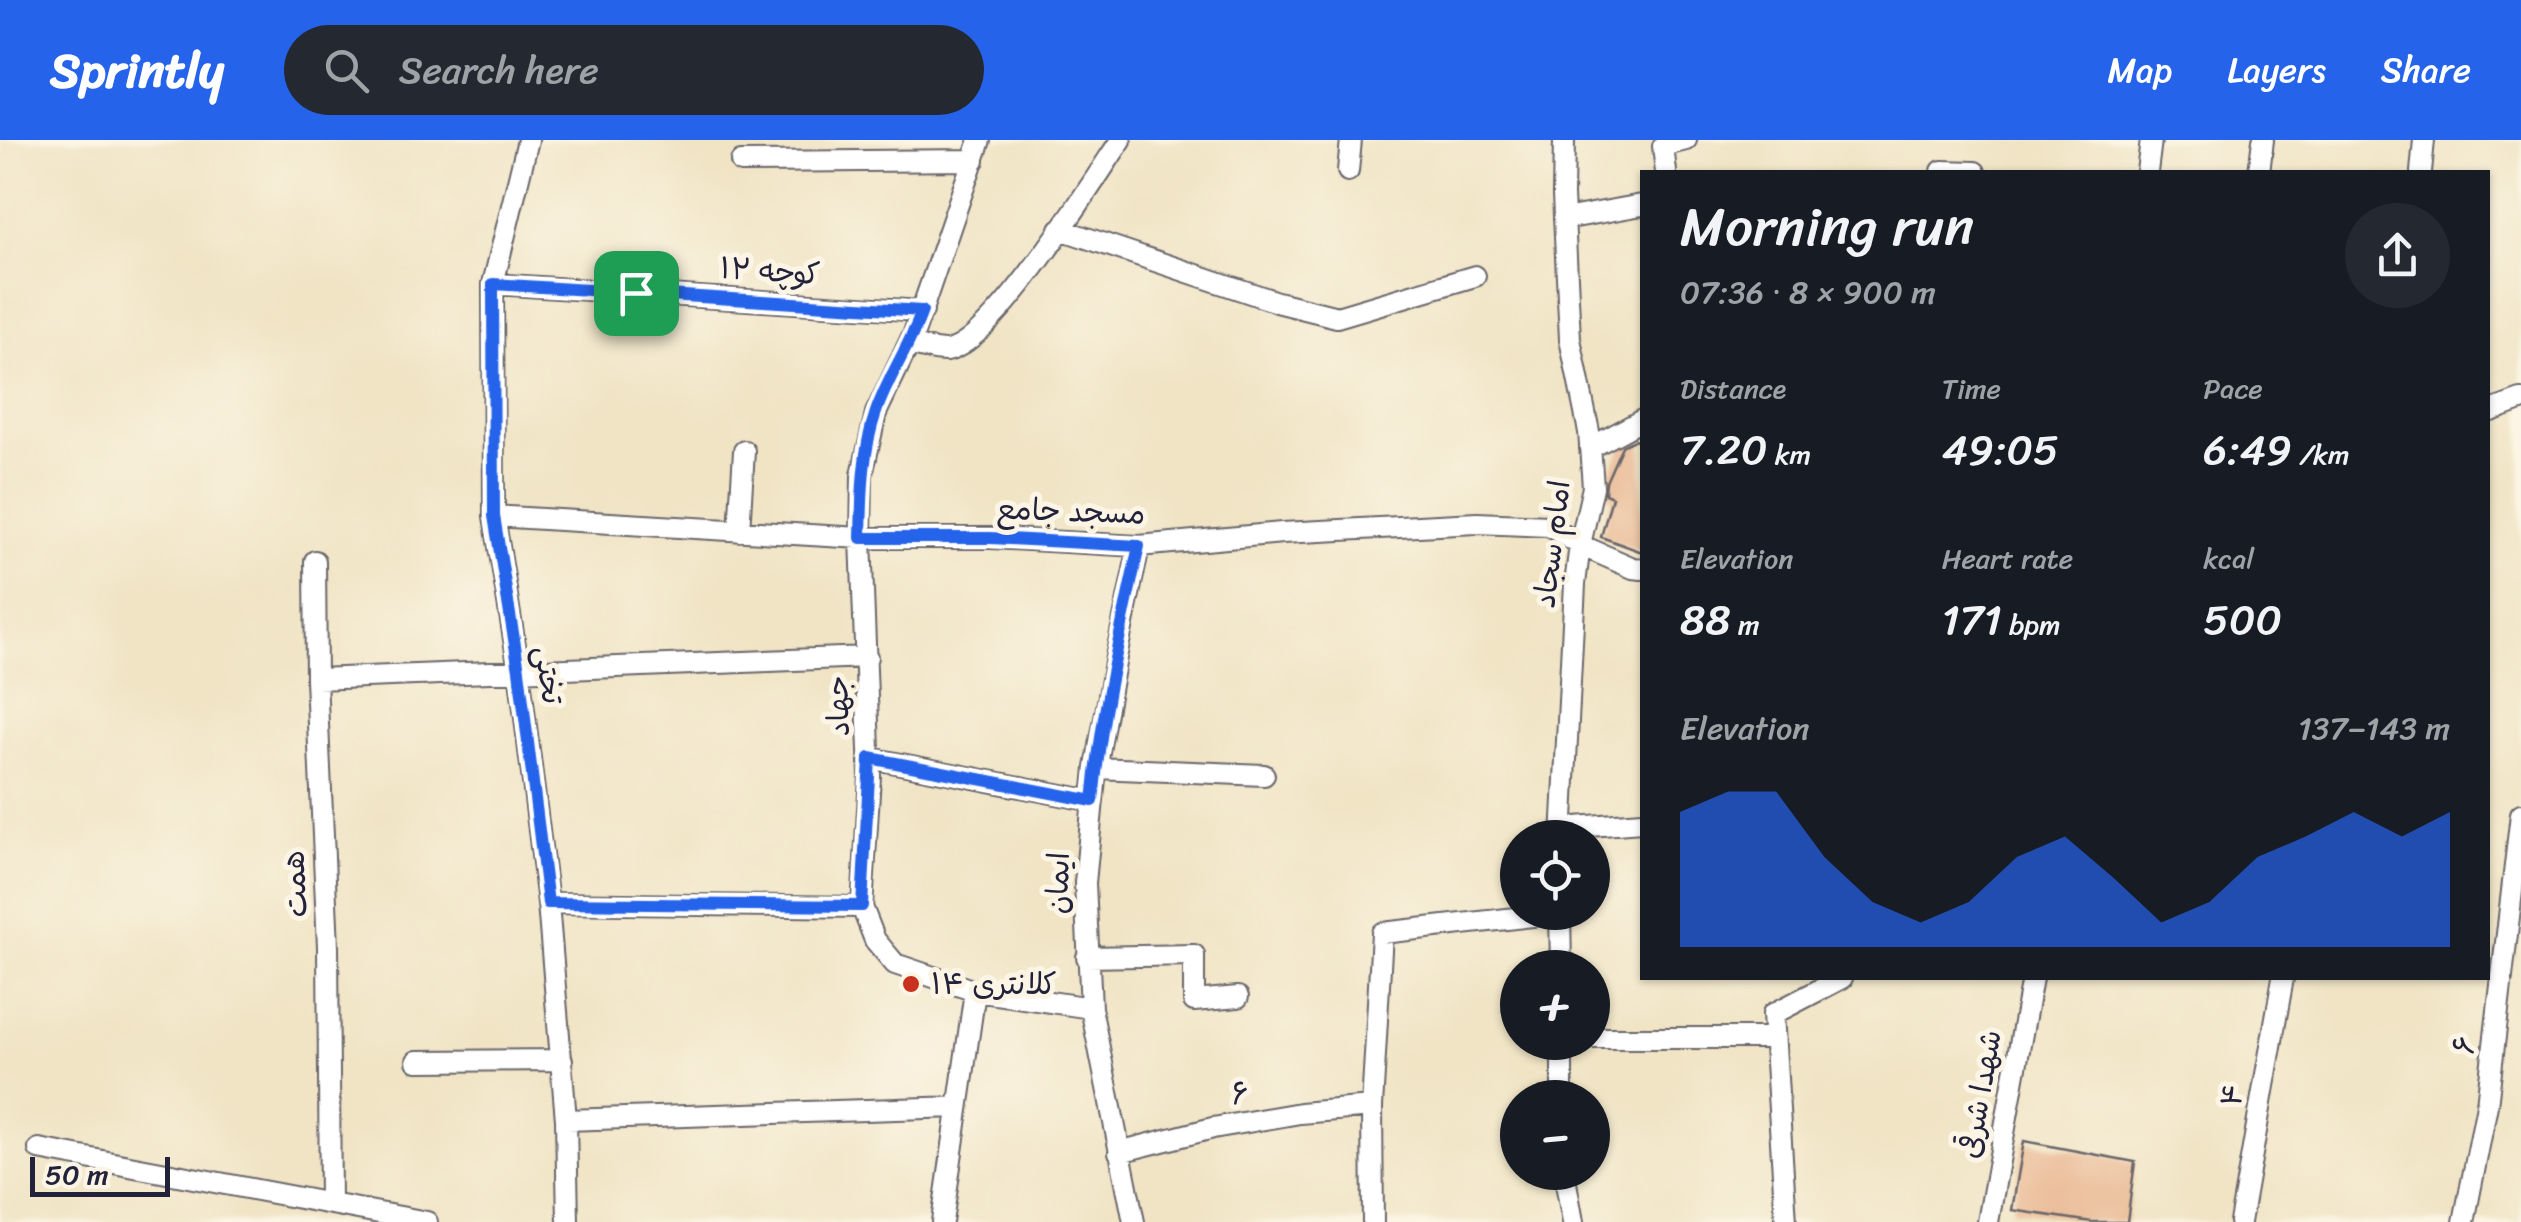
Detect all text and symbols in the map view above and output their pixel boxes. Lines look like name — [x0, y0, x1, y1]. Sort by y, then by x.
search box — [284, 25, 984, 115]
text: Sprintly — [50, 28, 224, 113]
text: Search here — [399, 37, 599, 104]
text: Map — [2108, 39, 2172, 101]
text: Layers — [2227, 39, 2326, 101]
text: Share — [2381, 39, 2471, 101]
icon: search — [319, 43, 374, 98]
text: Morning run — [1680, 178, 1974, 275]
button: share — [2345, 203, 2450, 308]
street label: کوچه ۱۲ — [718, 241, 822, 301]
pin — [594, 251, 679, 336]
text: 07:36 · 8 × 900 m — [1680, 264, 1936, 321]
icon: arrive — [609, 266, 664, 321]
text: Distance — [1680, 364, 1786, 413]
text: Time — [1942, 364, 2001, 413]
text: Pace — [2203, 364, 2263, 413]
text: 7.20 — [1680, 413, 1767, 487]
text: 49:05 — [1942, 413, 2059, 487]
text: 6:49 — [2203, 413, 2292, 487]
text: km — [1767, 430, 1811, 479]
text: /km — [2292, 430, 2349, 479]
street label: امام سجاد — [1517, 477, 1587, 611]
street label: مسجد جامع — [996, 481, 1146, 541]
text: Elevation — [1680, 534, 1793, 583]
text: Heart rate — [1942, 534, 2073, 583]
text: kcal — [2203, 534, 2254, 583]
text: 88 — [1680, 583, 1731, 657]
text: 171 — [1942, 583, 2002, 657]
text: 500 — [2203, 583, 2282, 657]
text: m — [1731, 600, 1759, 649]
text: bpm — [2002, 600, 2061, 649]
street label: تختی — [518, 642, 580, 708]
street label: جهاد — [810, 674, 866, 738]
text: Elevation — [1680, 700, 1810, 757]
text: 137–143 m — [2298, 700, 2450, 757]
map controls — [1500, 820, 1610, 1190]
button: locate — [1500, 820, 1610, 930]
street label: همت — [266, 849, 324, 919]
street label: ایمان — [1030, 851, 1086, 915]
button: + — [1500, 950, 1610, 1060]
place label: کلانتری ۱۴ — [931, 957, 1057, 1011]
marker: کلانتری ۱۴ — [900, 973, 922, 995]
street label: شهدا شرقی — [1942, 1025, 2018, 1163]
street label: ۶ — [2436, 1033, 2492, 1057]
street label: ۶ — [1226, 1065, 1254, 1121]
street label: ۴ — [2203, 1079, 2261, 1111]
button: − — [1500, 1080, 1610, 1190]
text: 50 m — [45, 1150, 109, 1199]
scale bar — [30, 1152, 170, 1196]

